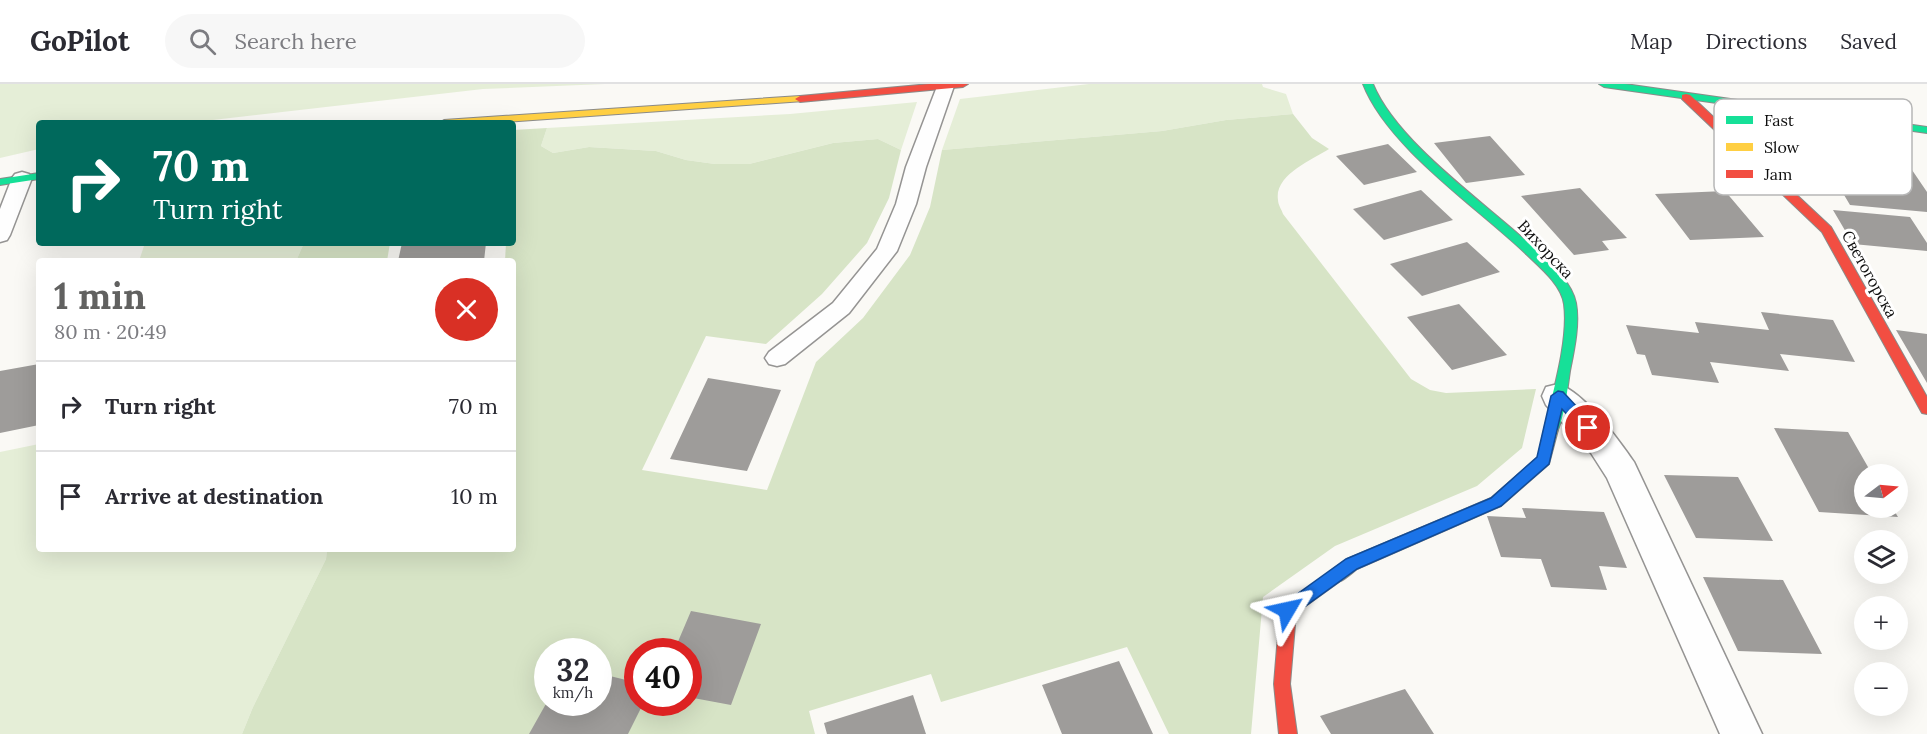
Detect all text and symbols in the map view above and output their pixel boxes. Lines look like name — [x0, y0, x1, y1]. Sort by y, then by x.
search box — [165, 14, 585, 68]
text: GoPilot — [30, 23, 129, 59]
icon: search — [186, 25, 219, 58]
text: Search here — [234, 27, 357, 55]
text: Map — [1630, 28, 1673, 55]
text: Directions — [1706, 28, 1807, 55]
text: Saved — [1840, 28, 1897, 55]
legend — [1714, 99, 1912, 195]
text: Fast — [1764, 110, 1795, 130]
text: Slow — [1764, 137, 1800, 157]
text: 70 m — [153, 139, 249, 193]
icon: right — [54, 144, 132, 222]
text: Jam — [1763, 164, 1792, 184]
text: Turn right — [153, 192, 282, 226]
street label: Вихорска — [1514, 216, 1578, 282]
street label: Светогорска — [1838, 227, 1902, 321]
text: 1 min — [54, 273, 146, 319]
button: close — [435, 278, 498, 341]
text: 80 m · 20:49 — [54, 319, 167, 344]
icon: right — [54, 390, 87, 423]
text: Turn right — [105, 392, 216, 420]
text: 70 m — [449, 392, 498, 420]
pin — [1562, 402, 1613, 453]
icon: arrive — [1571, 411, 1604, 444]
north arrow — [1854, 464, 1908, 518]
map controls — [1854, 464, 1908, 716]
icon: arrive — [54, 480, 87, 513]
text: Arrive at destination — [105, 482, 323, 510]
text: 10 m — [451, 482, 498, 510]
button: layers — [1854, 530, 1908, 584]
position arrow — [1255, 578, 1319, 642]
button: + — [1854, 596, 1908, 650]
speed limit sign: 40 — [624, 638, 702, 716]
text: 32 — [557, 651, 589, 689]
button: − — [1854, 662, 1908, 716]
text: km/h — [553, 683, 593, 702]

